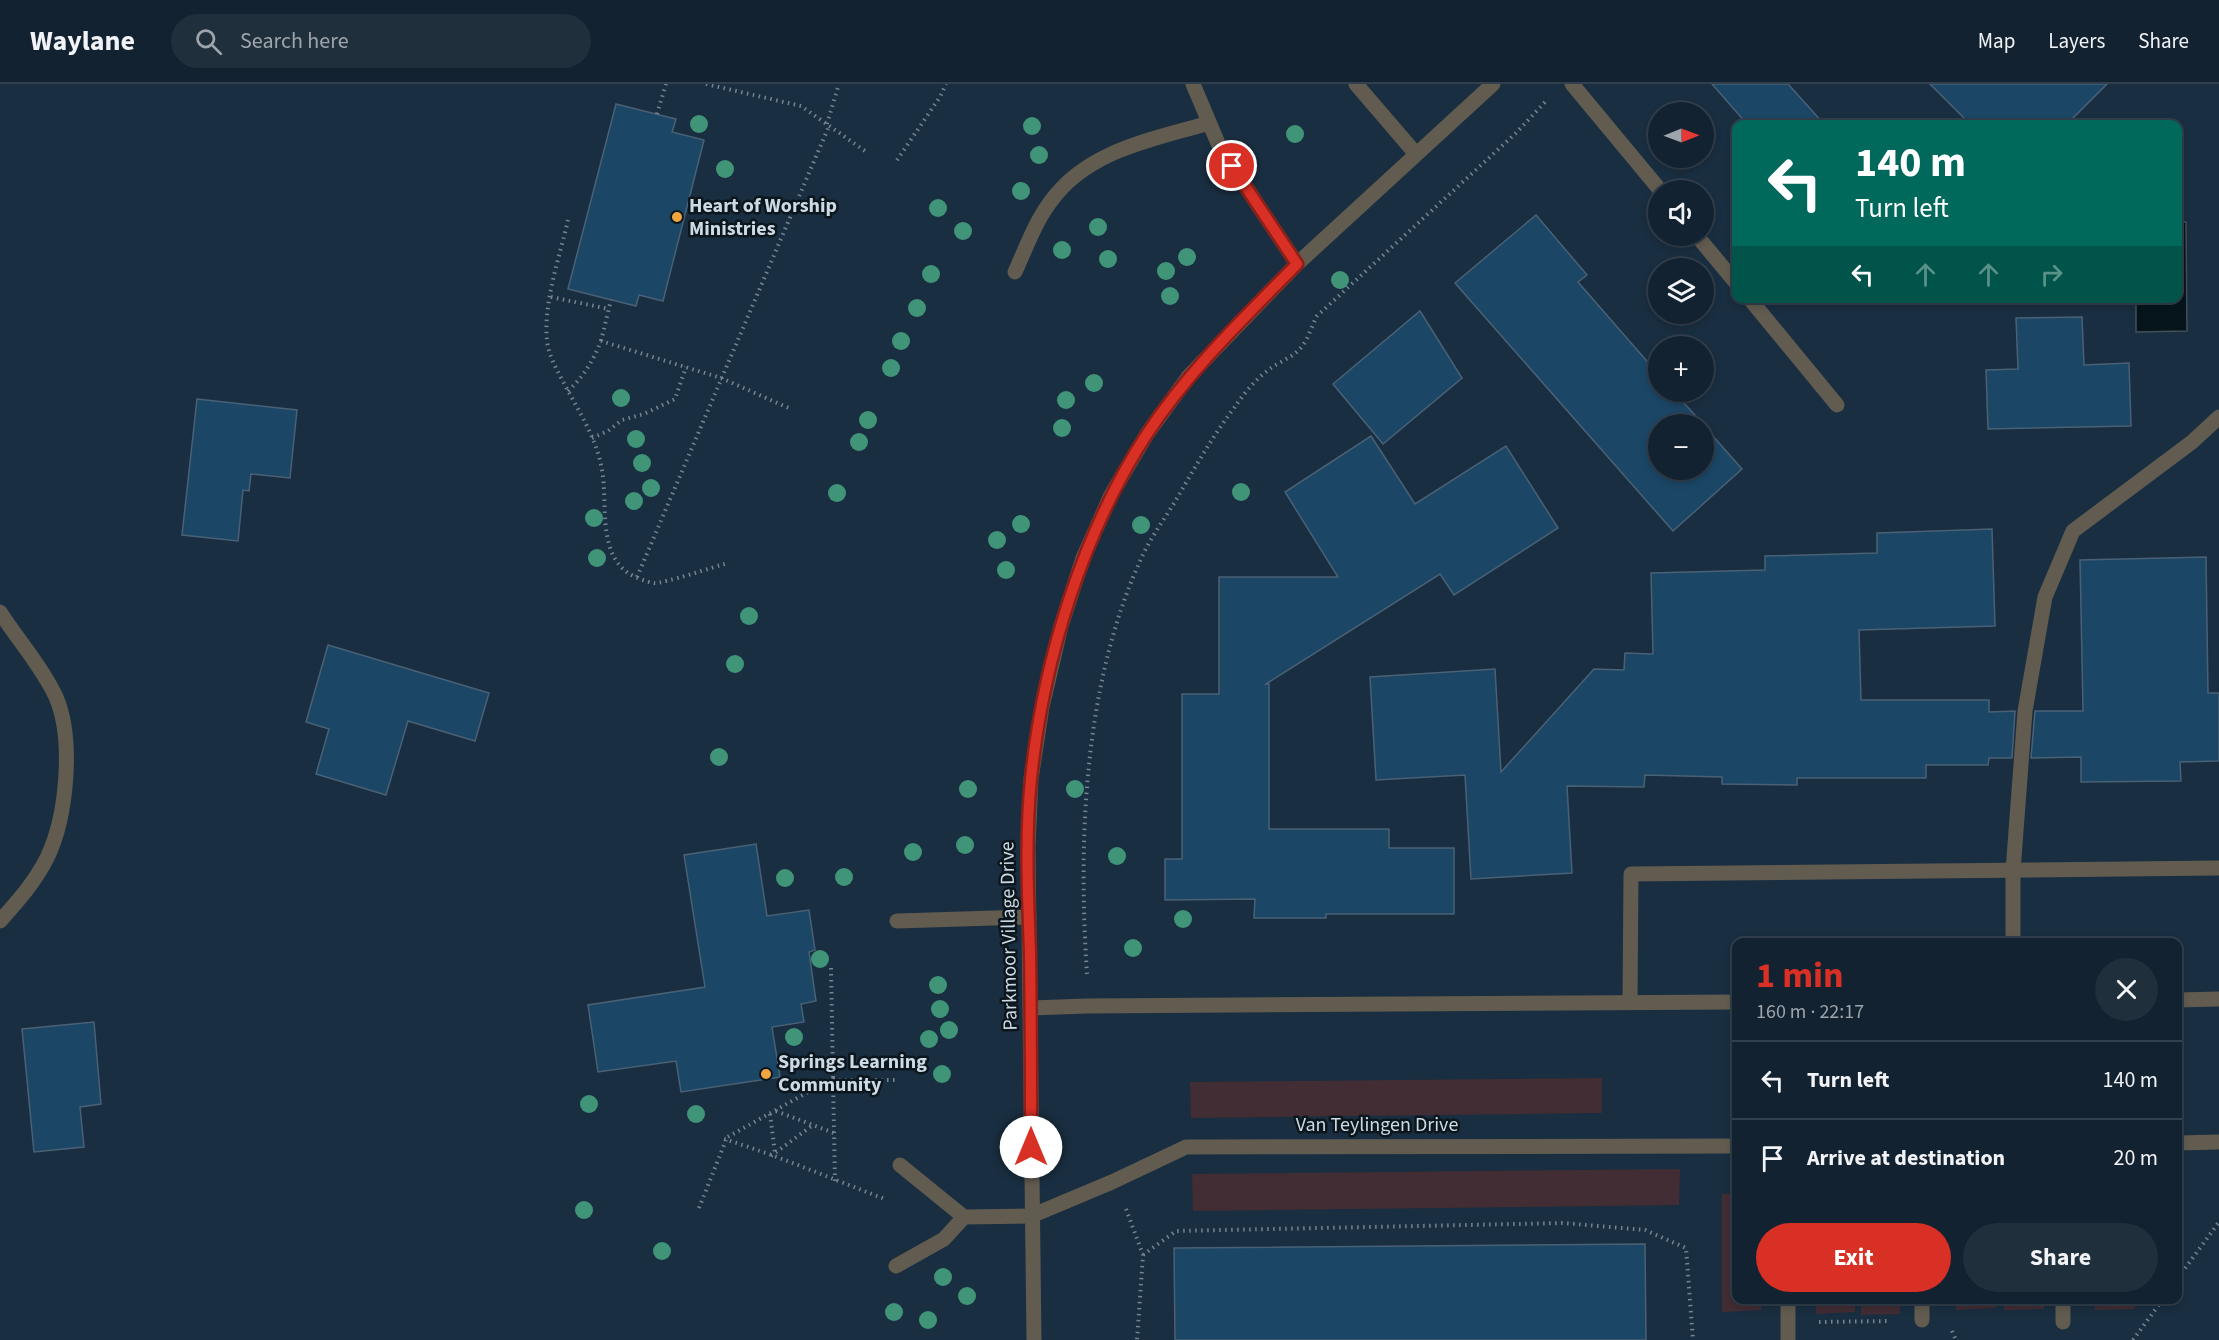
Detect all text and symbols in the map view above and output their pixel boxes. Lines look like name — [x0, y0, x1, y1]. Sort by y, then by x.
search box — [171, 14, 591, 68]
text: Waylane — [30, 21, 135, 61]
icon: search — [192, 25, 225, 58]
text: Search here — [240, 25, 349, 57]
text: Map — [1978, 26, 2015, 56]
text: Layers — [2048, 26, 2105, 56]
text: Share — [2138, 26, 2189, 56]
north arrow — [1648, 102, 1714, 168]
map controls — [1648, 102, 1714, 480]
text: 140 m — [1855, 133, 1966, 193]
pin — [1206, 140, 1257, 191]
icon: left — [1756, 144, 1834, 222]
icon: arrive — [1215, 149, 1248, 182]
button: sound — [1648, 180, 1714, 246]
text: Turn left — [1855, 189, 1949, 228]
place label: Heart of Worship Ministries — [689, 192, 837, 243]
marker: Heart of Worship Ministries — [670, 210, 684, 224]
button: layers — [1648, 258, 1714, 324]
icon: left — [1846, 258, 1879, 291]
icon: ahead — [1909, 258, 1942, 291]
icon: ahead — [1972, 258, 2005, 291]
icon: right — [2035, 258, 2068, 291]
button: + — [1648, 336, 1714, 402]
button: − — [1648, 414, 1714, 480]
street label: Parkmoor Village Drive — [993, 841, 1025, 1031]
text: 1 min — [1756, 950, 1844, 1001]
button: close — [2095, 958, 2158, 1021]
text: 160 m · 22:17 — [1756, 998, 1864, 1026]
place label: Springs Learning Community — [778, 1048, 927, 1099]
icon: left — [1756, 1064, 1789, 1097]
text: Turn left — [1807, 1064, 1889, 1096]
text: 140 m — [2103, 1064, 2158, 1096]
marker: Springs Learning Community — [759, 1067, 773, 1081]
street label: Van Teylingen Drive — [1296, 1111, 1458, 1139]
position arrow — [999, 1115, 1063, 1179]
icon: arrive — [1756, 1142, 1789, 1175]
text: Arrive at destination — [1807, 1142, 2005, 1174]
text: 20 m — [2113, 1142, 2158, 1174]
button: Exit — [1756, 1223, 1951, 1292]
button: Share — [1963, 1223, 2158, 1292]

